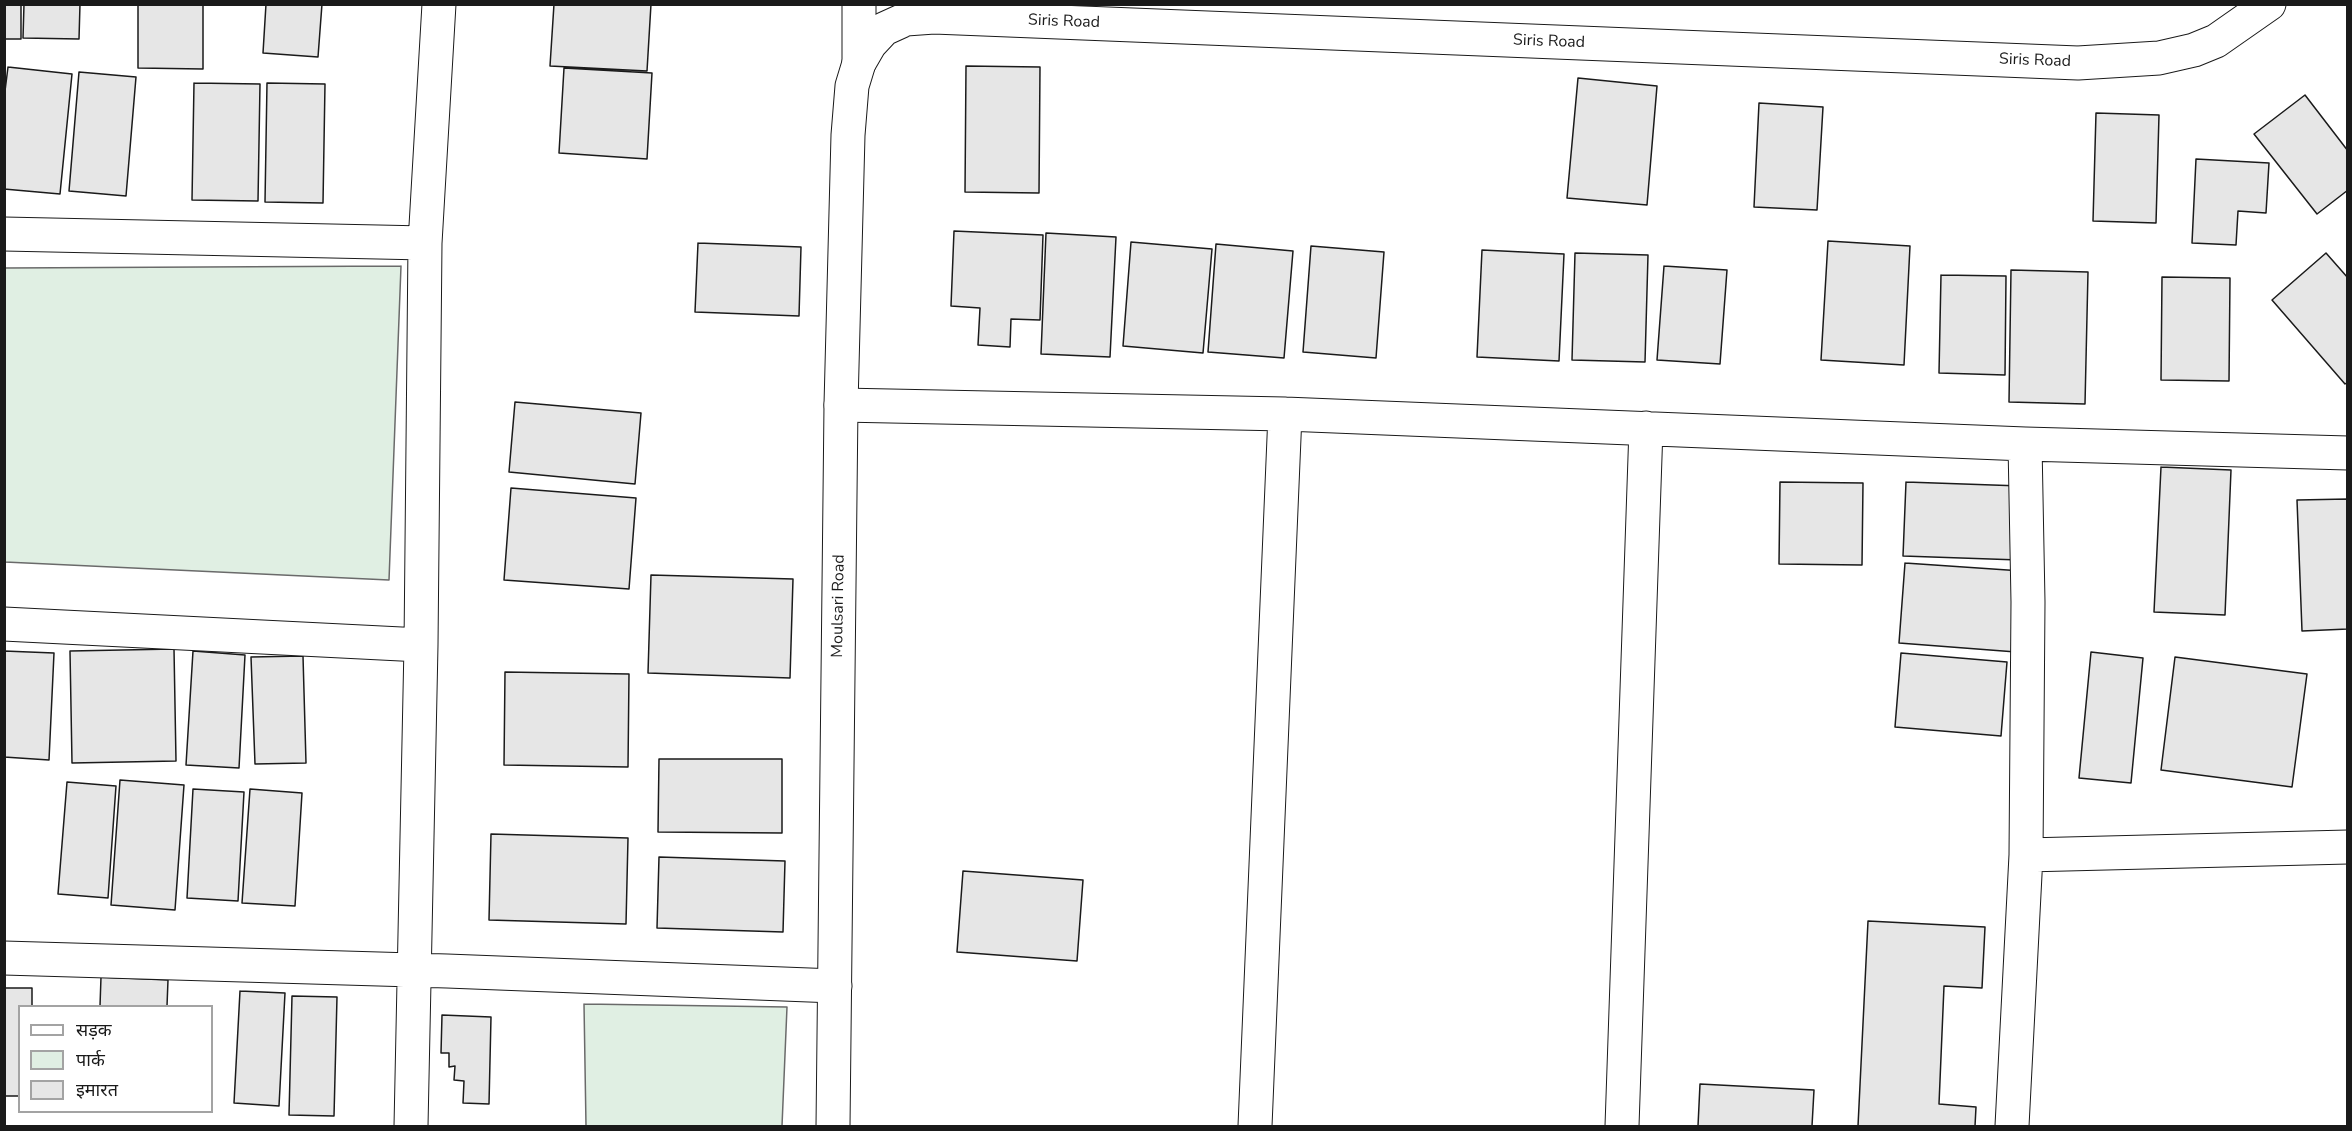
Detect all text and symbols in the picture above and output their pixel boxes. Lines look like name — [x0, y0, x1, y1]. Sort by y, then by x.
street label: Siris Road — [1028, 11, 1100, 33]
street label: Siris Road — [1513, 31, 1585, 53]
street label: Siris Road — [1999, 50, 2071, 72]
street label: Moulsari Road — [829, 554, 849, 658]
legend — [18, 1005, 213, 1113]
text: सड़क — [76, 1018, 112, 1042]
text: पार्क — [76, 1048, 105, 1072]
text: इमारत — [76, 1078, 118, 1102]

